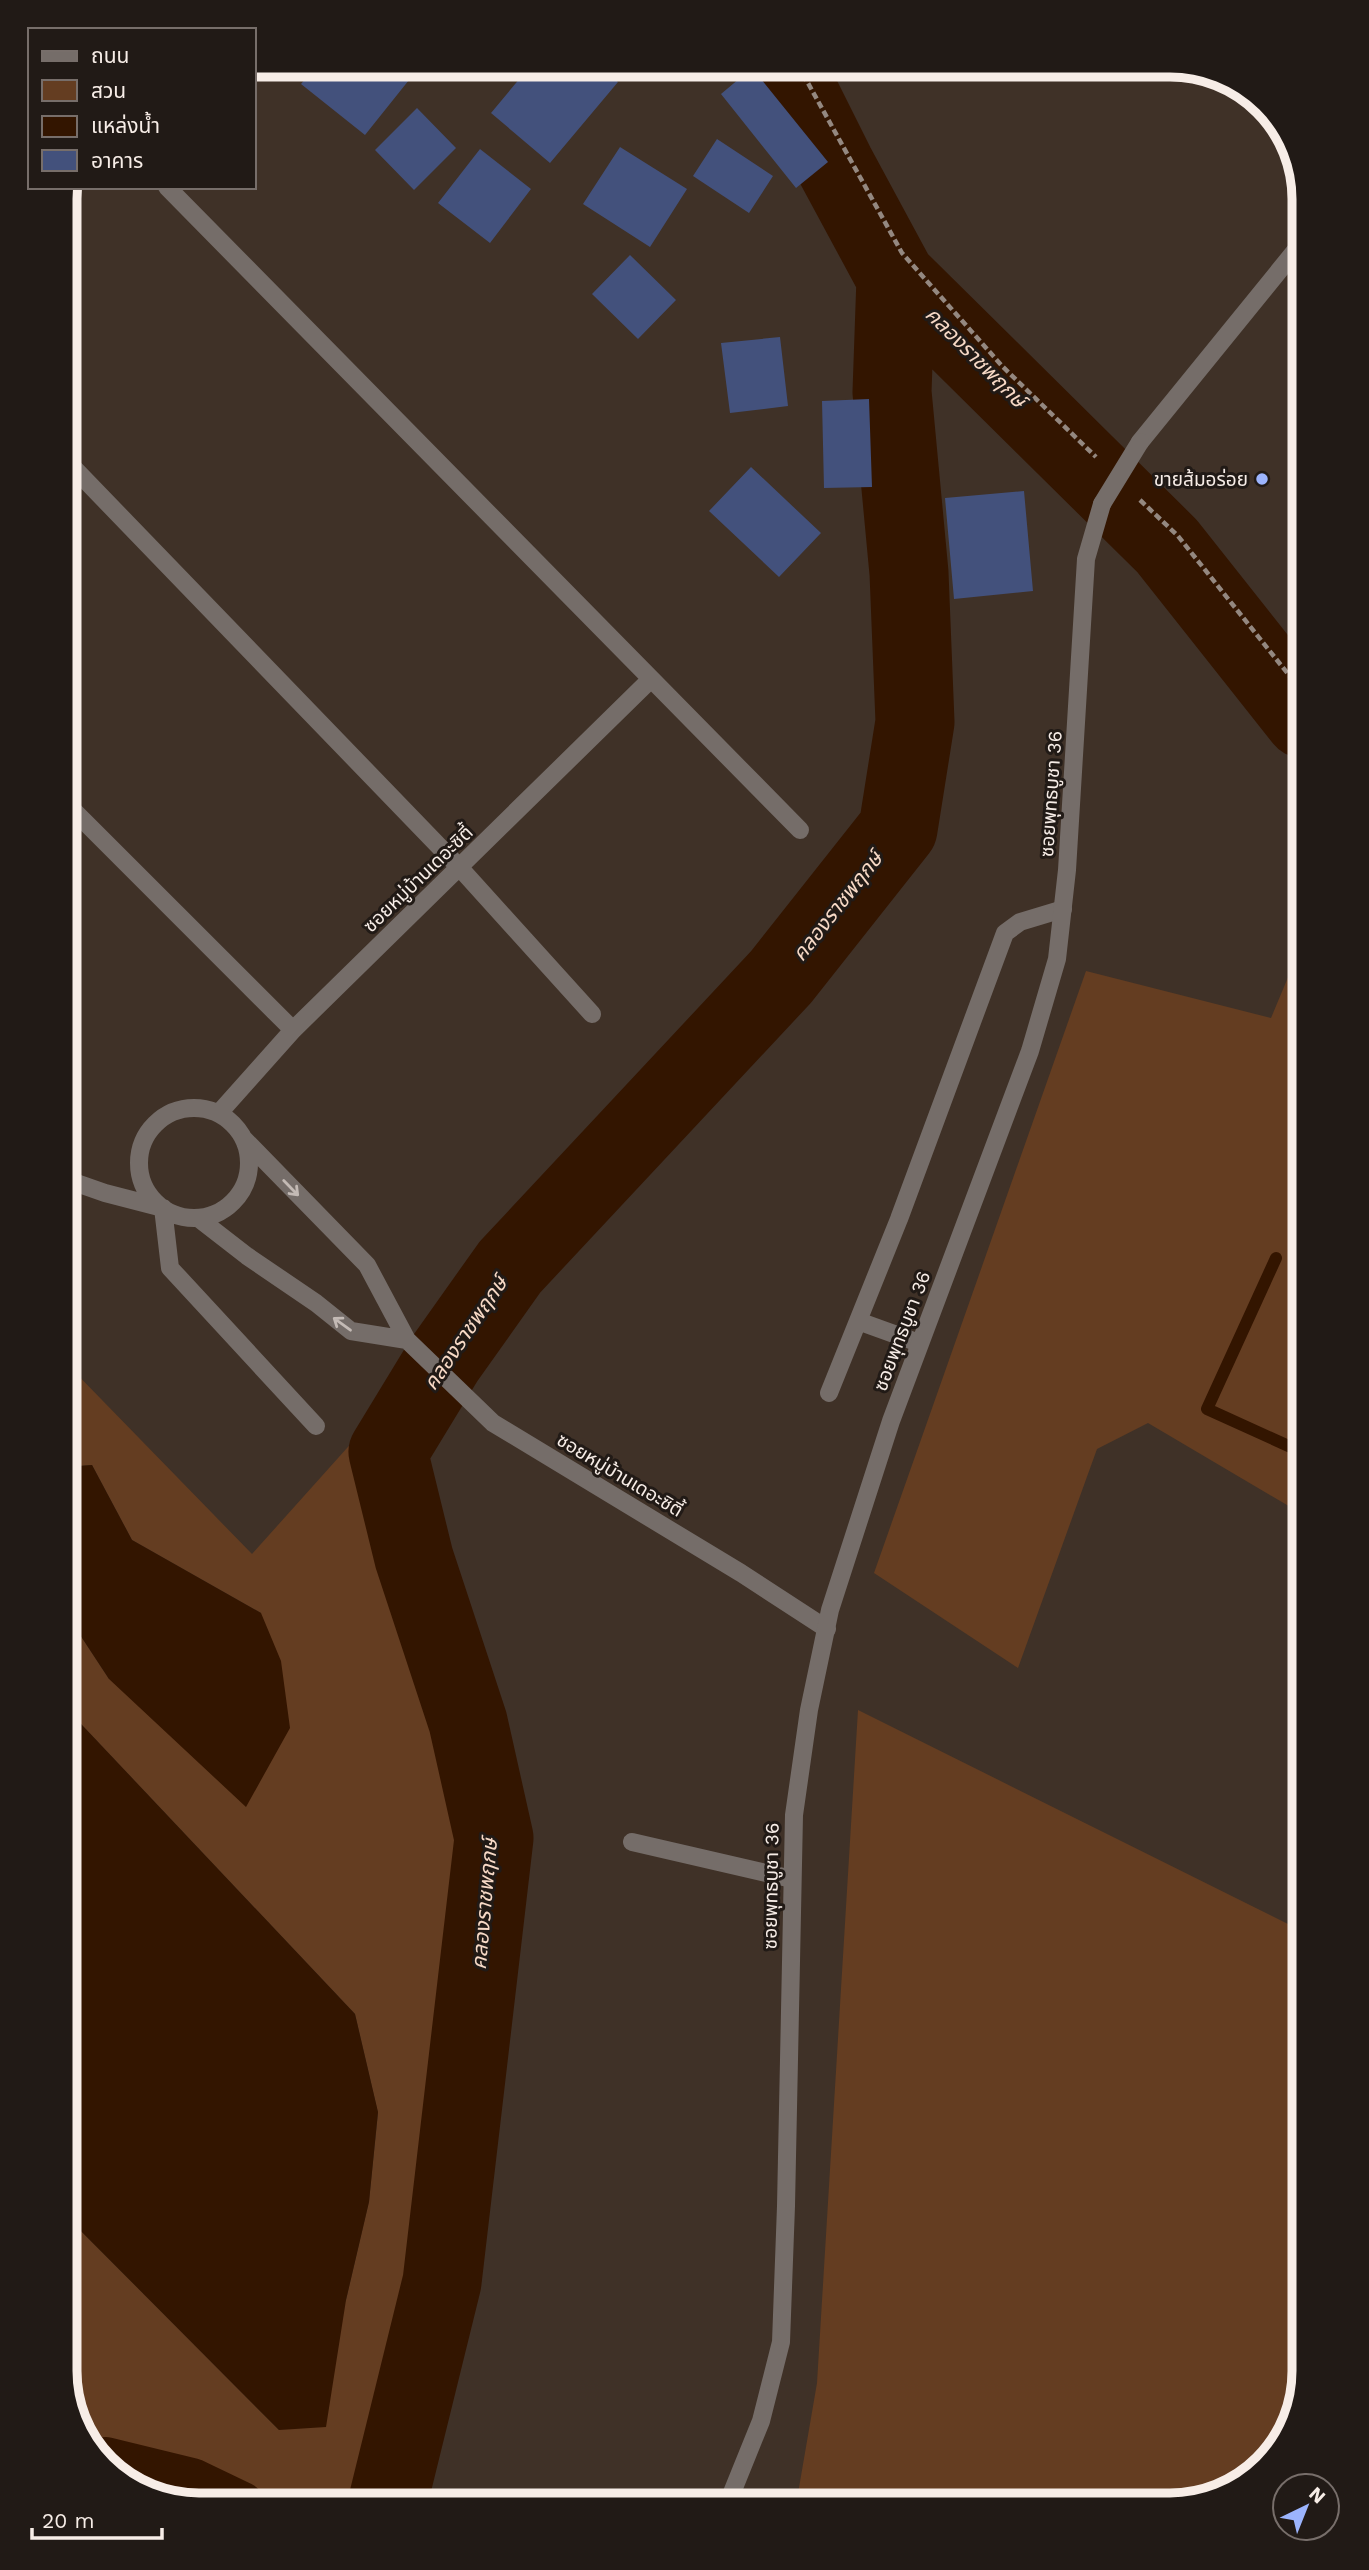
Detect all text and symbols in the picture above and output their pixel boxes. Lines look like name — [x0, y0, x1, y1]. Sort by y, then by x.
legend — [28, 28, 256, 189]
text: ถนน — [91, 43, 129, 68]
text: สวน — [91, 78, 126, 103]
text: แหล่งน้ำ — [91, 111, 160, 138]
text: อาคาร — [91, 148, 143, 173]
water label: คลองราชพฤกษ์ — [921, 302, 1034, 415]
place label: ขายส้มอร่อย — [1154, 468, 1248, 491]
marker: ขายส้มอร่อย — [1254, 471, 1270, 487]
street label: ซอยพุทธบูชา 36 — [1035, 730, 1068, 858]
street label: ซอยหมู่บ้านเดอะซิตี้ — [357, 819, 478, 938]
water label: คลองราชพฤกษ์ — [787, 843, 890, 966]
one-way arrow — [283, 1179, 300, 1196]
water label: คลองราชพฤกษ์ — [418, 1268, 514, 1395]
street label: ซอยพุทธบูชา 36 — [869, 1268, 936, 1395]
one-way arrow — [333, 1316, 352, 1331]
street label: ซอยหมู่บ้านเดอะซิตี้ — [552, 1426, 688, 1523]
street label: ซอยพุทธบูชา 36 — [758, 1822, 785, 1950]
water label: คลองราชพฤกษ์ — [466, 1834, 503, 1971]
north arrow — [1271, 2472, 1341, 2542]
text: N — [1304, 2482, 1330, 2508]
scale bar — [32, 2496, 161, 2540]
text: 20 m — [42, 2508, 94, 2533]

